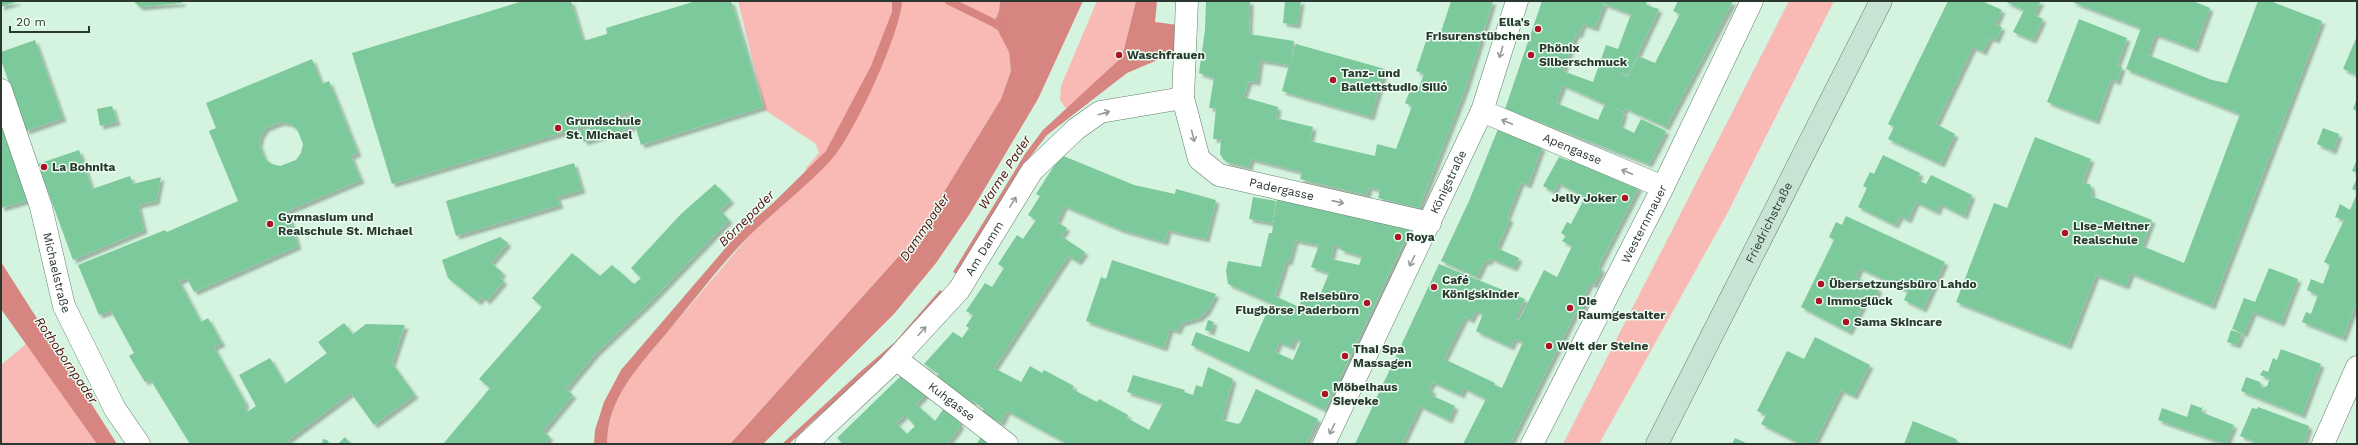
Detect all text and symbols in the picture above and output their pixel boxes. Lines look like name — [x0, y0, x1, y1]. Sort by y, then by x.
scale bar — [10, 8, 89, 34]
text: 20 m — [16, 15, 46, 29]
place label: Ella's Frisurenstübchen — [1426, 15, 1531, 43]
marker: Ella's Frisurenstübchen — [1533, 24, 1543, 34]
place label: Phönix Silberschmuck — [1539, 41, 1628, 69]
one-way arrow — [1497, 45, 1504, 58]
place label: Waschfrauen — [1127, 48, 1205, 62]
marker: Waschfrauen — [1114, 50, 1124, 60]
marker: Phönix Silberschmuck — [1526, 50, 1536, 60]
place label: Tanz- und Ballettstudio Silió — [1341, 66, 1447, 94]
marker: Tanz- und Ballettstudio Silió — [1328, 75, 1338, 85]
one-way arrow — [1097, 109, 1110, 116]
place label: Grundschule St. Michael — [566, 114, 641, 142]
one-way arrow — [1501, 117, 1513, 125]
marker: Grundschule St. Michael — [553, 123, 563, 133]
one-way arrow — [1190, 129, 1197, 142]
street label: Apengasse — [1541, 130, 1604, 168]
water label: Warme Pader — [975, 132, 1034, 212]
street label: Königstraße — [1427, 148, 1469, 216]
place label: La Bohnita — [52, 160, 116, 174]
marker: La Bohnita — [39, 162, 49, 172]
one-way arrow — [1621, 168, 1633, 175]
street label: Padergasse — [1248, 175, 1315, 203]
street label: Friedrichstraße — [1743, 180, 1795, 266]
street label: Westernmauer — [1618, 182, 1670, 266]
water label: Börnepader — [715, 187, 778, 249]
water label: Dammpader — [896, 190, 953, 264]
place label: Jelly Joker — [1551, 191, 1618, 205]
marker: Jelly Joker — [1620, 193, 1630, 203]
one-way arrow — [1009, 196, 1017, 208]
one-way arrow — [1331, 199, 1344, 206]
place label: Gymnasium und Realschule St. Michael — [278, 210, 413, 238]
street label: Am Damm — [962, 218, 1007, 278]
marker: Gymnasium und Realschule St. Michael — [265, 219, 275, 229]
place label: Lise-Meitner Realschule — [2073, 219, 2150, 247]
marker: Lise-Meitner Realschule — [2060, 228, 2070, 238]
place label: Roya — [1406, 230, 1435, 244]
street label: Michaelstraße — [40, 231, 73, 315]
marker: Roya — [1393, 232, 1403, 242]
one-way arrow — [1408, 255, 1415, 267]
place label: Café Königskinder — [1442, 273, 1520, 301]
place label: Übersetzungsbüro Lahdo — [1829, 277, 1977, 291]
marker: Übersetzungsbüro Lahdo — [1816, 279, 1826, 289]
marker: Café Königskinder — [1429, 282, 1439, 292]
place label: Reisebüro Flugbörse Paderborn — [1235, 289, 1359, 317]
place label: Die Raumgestalter — [1578, 294, 1666, 322]
place label: Immoglück — [1827, 294, 1893, 308]
marker: Immoglück — [1814, 296, 1824, 306]
marker: Reisebüro Flugbörse Paderborn — [1362, 298, 1372, 308]
marker: Die Raumgestalter — [1565, 303, 1575, 313]
water label: Rothobornpader — [32, 314, 102, 407]
place label: Sama Skincare — [1854, 315, 1942, 329]
marker: Sama Skincare — [1841, 317, 1851, 327]
one-way arrow — [917, 326, 926, 336]
place label: Welt der Steine — [1557, 339, 1648, 353]
marker: Welt der Steine — [1544, 341, 1554, 351]
place label: Thai Spa Massagen — [1353, 342, 1412, 370]
marker: Thai Spa Massagen — [1340, 351, 1350, 361]
street label: Kuhgasse — [925, 379, 978, 424]
place label: Möbelhaus Sieveke — [1333, 380, 1398, 408]
marker: Möbelhaus Sieveke — [1320, 389, 1330, 399]
one-way arrow — [1328, 423, 1335, 435]

